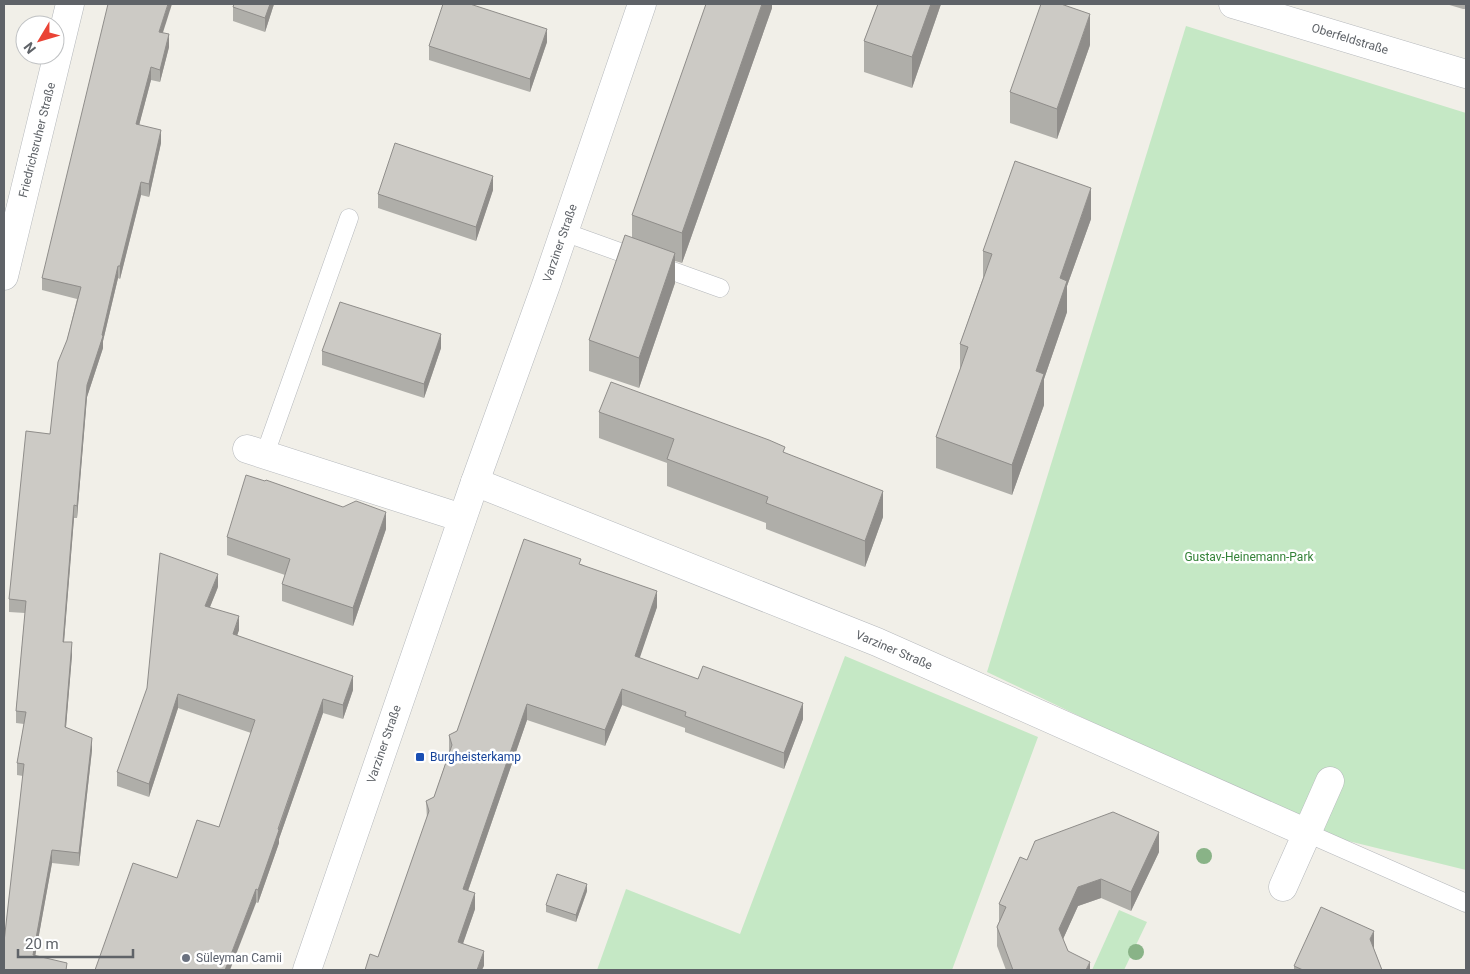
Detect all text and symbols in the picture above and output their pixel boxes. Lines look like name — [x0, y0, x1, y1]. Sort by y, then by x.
north arrow — [15, 15, 65, 65]
street label: Oberfeldstraße — [1310, 21, 1390, 57]
text: N — [20, 39, 39, 57]
street label: Friedrichsruher Straße — [16, 81, 58, 199]
street label: Varziner Straße — [540, 202, 580, 284]
park label: Gustav-Heinemann-Park — [1184, 550, 1314, 564]
street label: Varziner Straße — [854, 628, 934, 672]
street label: Varziner Straße — [364, 703, 404, 785]
place label: Burgheisterkamp — [430, 750, 521, 764]
marker: Burgheisterkamp — [414, 751, 426, 763]
scale bar — [18, 926, 132, 958]
text: 20 m — [25, 935, 59, 953]
place label: Süleyman Camii — [196, 951, 282, 965]
marker: Süleyman Camii — [180, 952, 192, 964]

